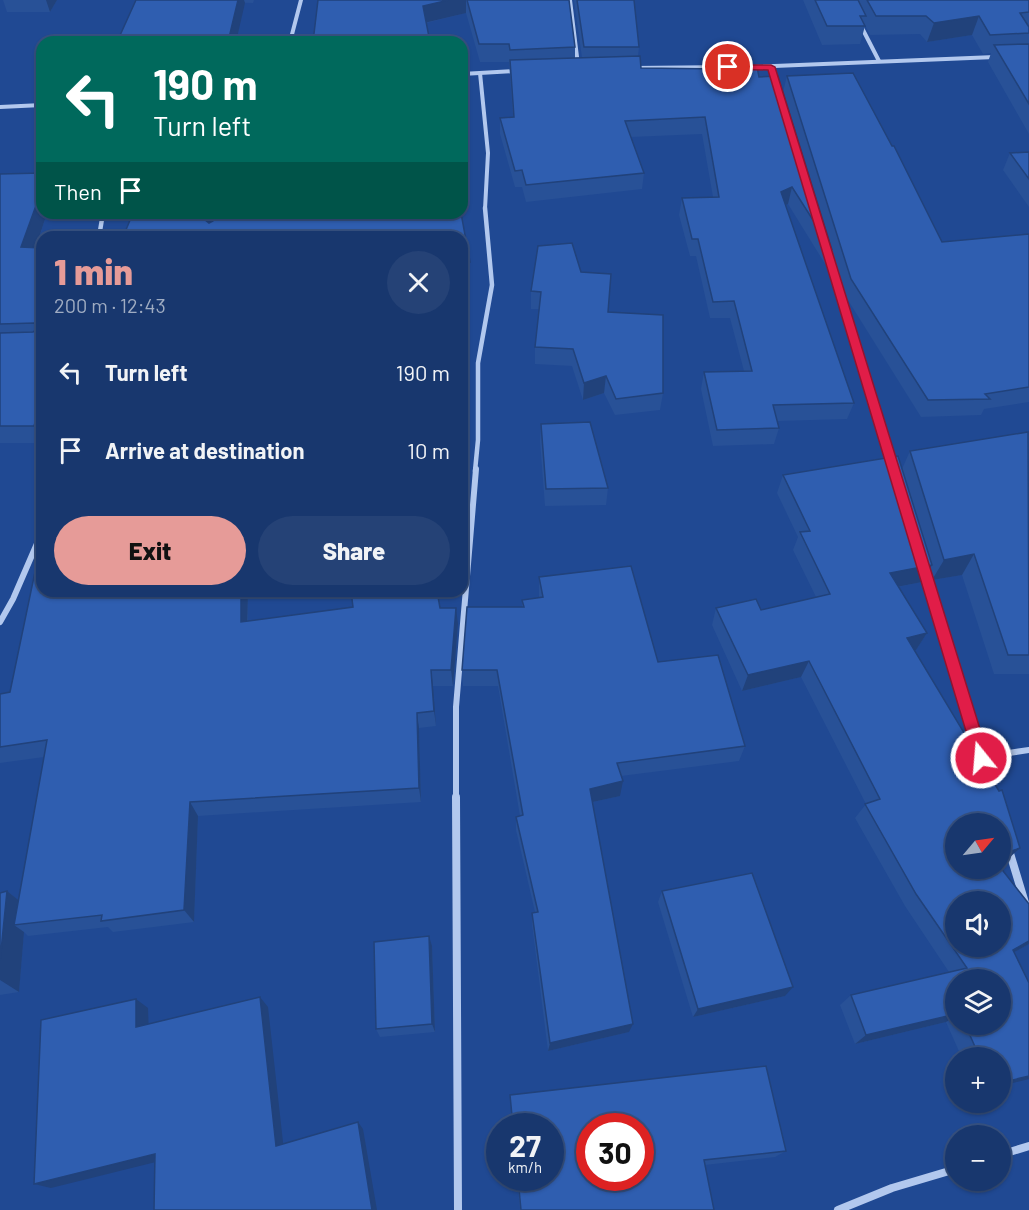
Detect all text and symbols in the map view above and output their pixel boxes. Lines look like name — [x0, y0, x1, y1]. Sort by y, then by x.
pin — [702, 41, 753, 92]
icon: arrive — [711, 50, 744, 83]
text: 190 m — [153, 58, 258, 108]
icon: left — [54, 60, 132, 138]
text: Turn left — [153, 109, 251, 141]
icon: arrive — [114, 174, 147, 207]
text: Then — [54, 178, 102, 204]
text: 1 min — [54, 249, 133, 292]
button: close — [387, 251, 450, 314]
text: 200 m · 12:43 — [54, 293, 166, 317]
icon: left — [54, 356, 87, 389]
text: Turn left — [105, 359, 188, 385]
text: 190 m — [396, 359, 450, 385]
icon: arrive — [54, 434, 87, 467]
text: Arrive at destination — [105, 437, 304, 463]
text: 10 m — [407, 437, 450, 463]
button: Exit — [54, 516, 246, 585]
button: Share — [258, 516, 450, 585]
position arrow — [949, 726, 1013, 790]
north arrow — [945, 813, 1011, 879]
map controls — [945, 813, 1011, 1191]
button: sound — [945, 891, 1011, 957]
button: layers — [945, 969, 1011, 1035]
button: + — [945, 1047, 1011, 1113]
speed limit sign: 30 — [576, 1113, 654, 1191]
button: − — [945, 1125, 1011, 1191]
text: 27 — [509, 1127, 541, 1163]
text: km/h — [508, 1158, 542, 1176]

